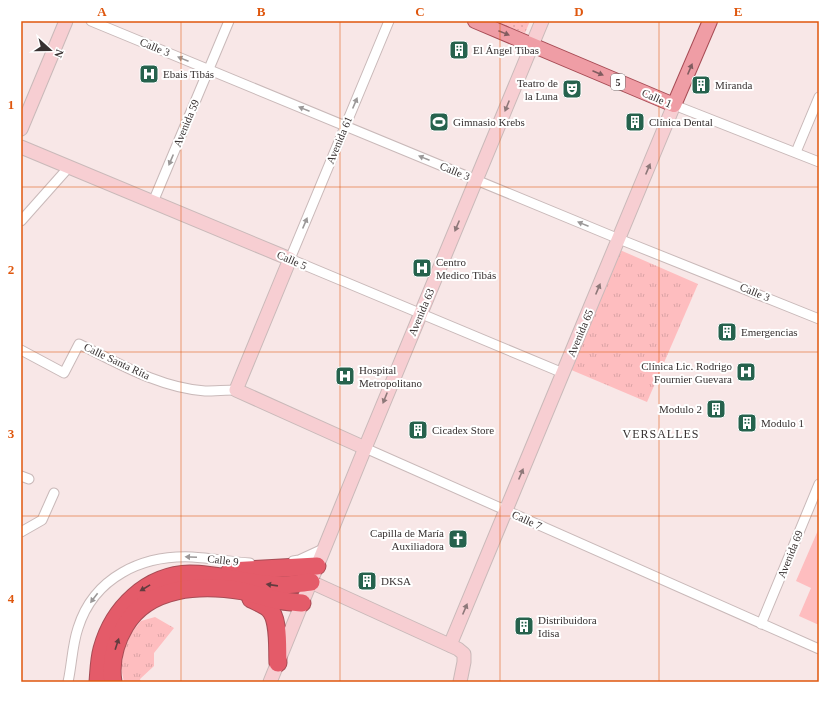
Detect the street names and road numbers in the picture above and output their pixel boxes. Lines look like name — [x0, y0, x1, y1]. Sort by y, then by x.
street label: Calle 3 — [138, 36, 172, 59]
road number: 5 — [611, 74, 625, 90]
street label: Calle 1 — [640, 86, 674, 110]
street label: Avenida 59 — [171, 97, 202, 148]
street label: Avenida 61 — [324, 115, 354, 165]
street label: Calle 3 — [438, 160, 472, 183]
street label: Calle 5 — [275, 248, 309, 272]
street label: Calle 3 — [738, 281, 772, 304]
street label: Avenida 63 — [406, 286, 437, 337]
street label: Avenida 65 — [565, 307, 596, 358]
street label: Calle Santa Rita — [82, 340, 152, 382]
street label: Calle 7 — [510, 508, 544, 532]
street label: Avenida 69 — [775, 528, 805, 580]
street label: Calle 9 — [207, 552, 240, 568]

